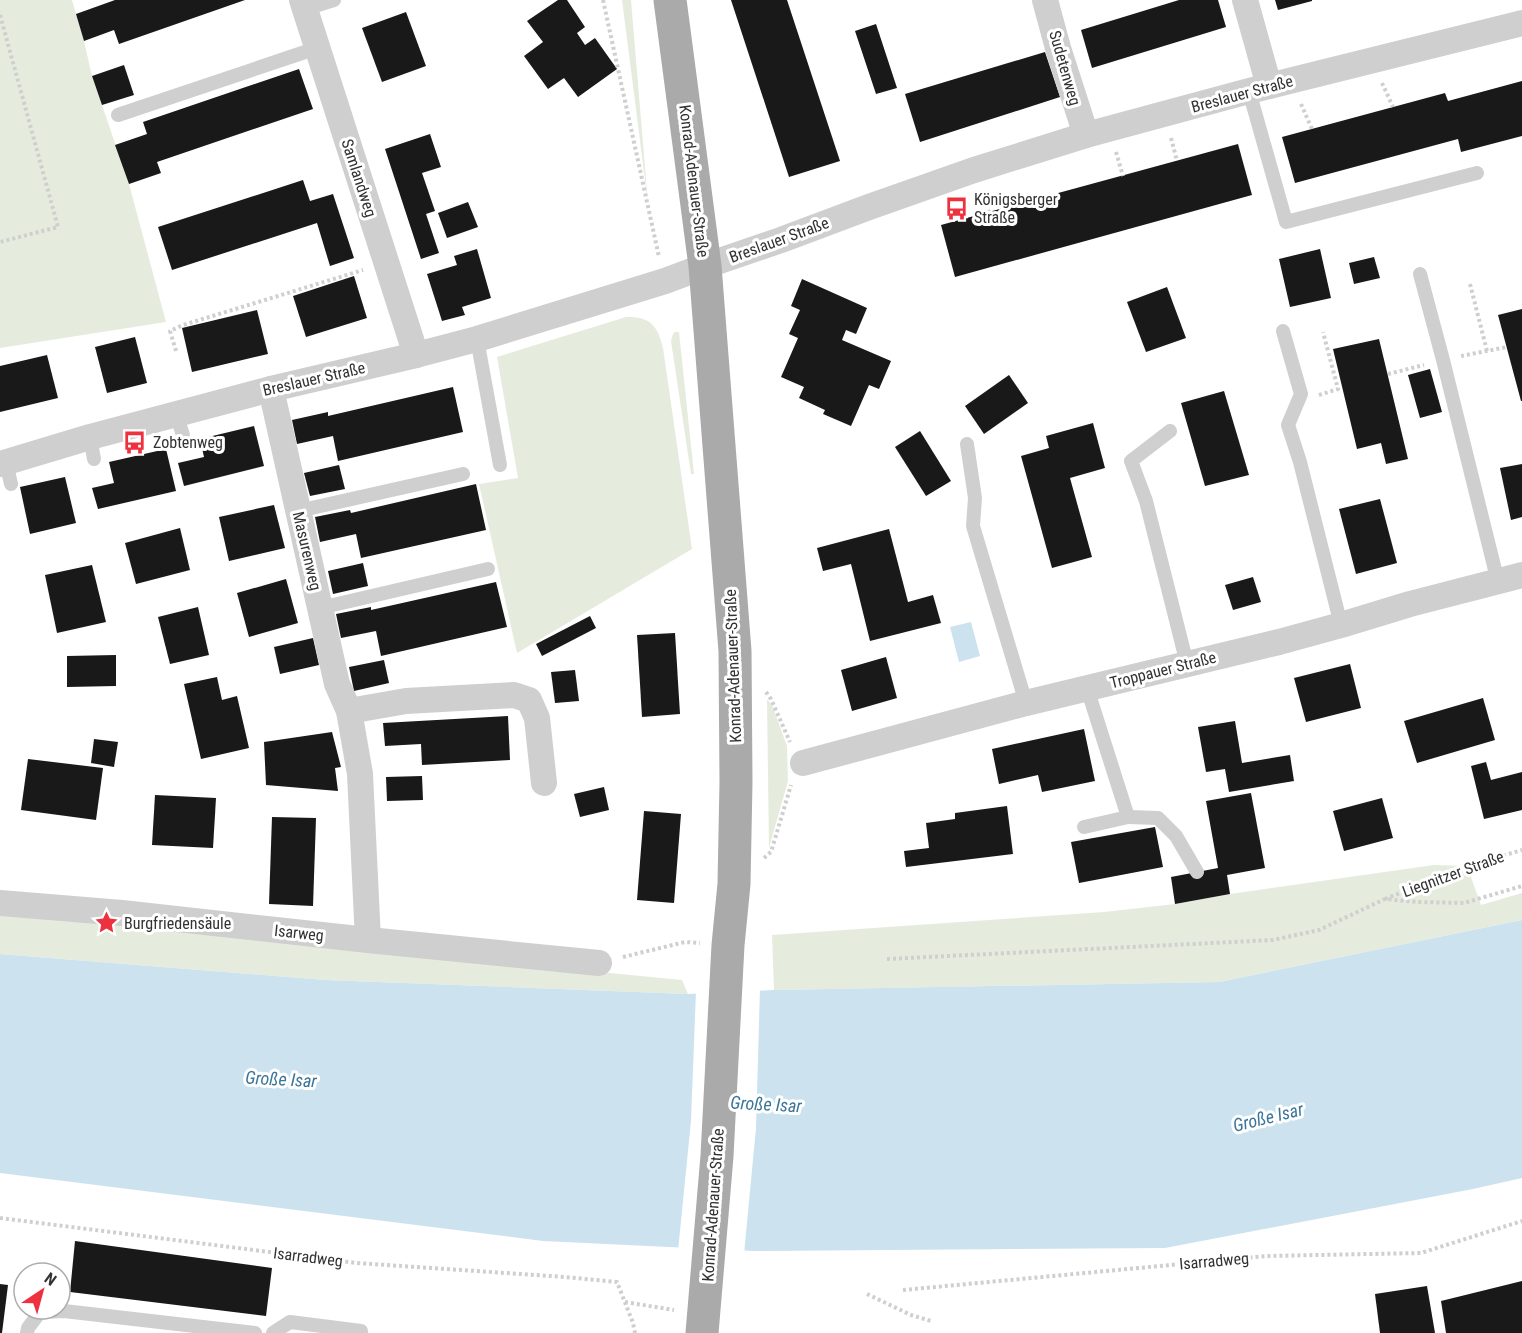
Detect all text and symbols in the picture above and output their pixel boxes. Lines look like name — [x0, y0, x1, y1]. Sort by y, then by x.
street label: Sudetenweg — [1045, 28, 1085, 108]
street label: Breslauer Straße — [1189, 71, 1295, 117]
street label: Konrad-Adenauer-Straße — [675, 104, 713, 258]
street label: Samlandweg — [337, 137, 381, 219]
place label: Königsberger Straße — [974, 190, 1058, 227]
bus stop icon: Königsberger Straße — [943, 195, 969, 221]
street label: Breslauer Straße — [727, 213, 831, 267]
street label: Breslauer Straße — [261, 358, 367, 400]
bus stop icon: Zobtenweg — [122, 429, 148, 455]
place label: Zobtenweg — [153, 433, 223, 452]
street label: Masurenweg — [289, 510, 325, 592]
street label: Konrad-Adenauer-Straße — [721, 589, 745, 743]
street label: Troppauer Straße — [1108, 648, 1218, 692]
street label: Liegnitzer Straße — [1400, 847, 1506, 901]
place icon: Burgfriedensäule — [93, 910, 119, 936]
place label: Burgfriedensäule — [124, 914, 231, 933]
street label: Isarweg — [273, 921, 325, 945]
water label: Große Isar — [245, 1067, 318, 1091]
water label: Große Isar — [730, 1092, 803, 1116]
water label: Große Isar — [1231, 1098, 1306, 1136]
street label: Konrad-Adenauer-Straße — [698, 1128, 728, 1282]
street label: Isarradweg — [272, 1243, 344, 1271]
street label: Isarradweg — [1178, 1248, 1250, 1274]
north arrow — [12, 1261, 72, 1321]
text: N — [41, 1269, 60, 1290]

